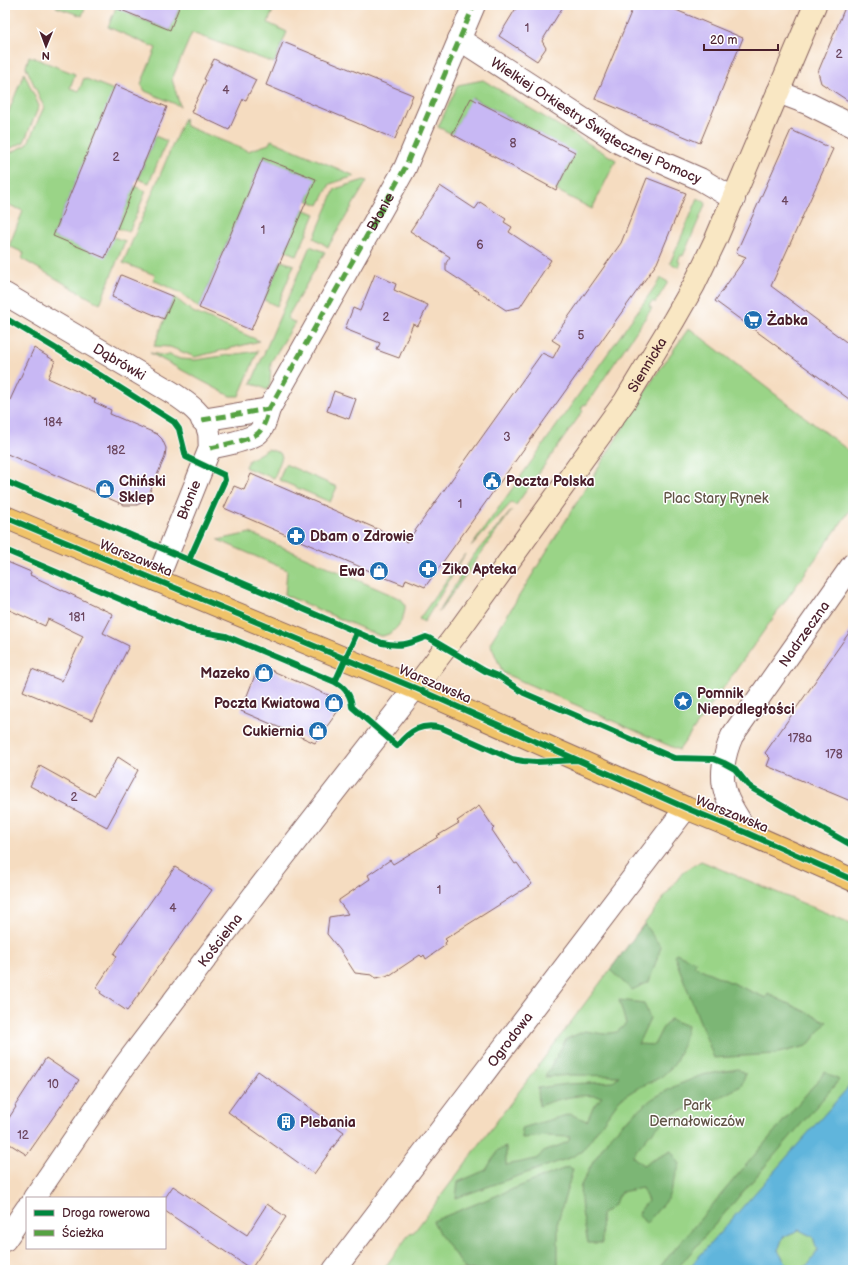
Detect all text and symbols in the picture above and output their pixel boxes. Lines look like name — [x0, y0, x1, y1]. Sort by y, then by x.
house number: 1 — [525, 21, 529, 36]
north arrow — [26, 26, 66, 66]
scale bar — [704, 26, 778, 52]
text: 20 m — [710, 33, 737, 48]
house number: 2 — [835, 47, 843, 62]
text: N — [42, 49, 50, 62]
street label: Wielkiej Orkiestry Świątecznej Pomocy — [488, 53, 705, 187]
house number: 4 — [222, 83, 230, 98]
house number: 8 — [510, 136, 517, 151]
house number: 2 — [112, 150, 120, 165]
street label: Błonie — [363, 189, 398, 234]
house number: 4 — [781, 194, 789, 209]
house number: 1 — [261, 223, 265, 238]
house number: 6 — [476, 238, 484, 253]
supermarket icon: Żabka — [742, 309, 764, 331]
house number: 2 — [382, 310, 390, 325]
place label: Żabka — [767, 310, 808, 329]
house number: 5 — [578, 328, 585, 343]
street label: Siennicka — [624, 334, 670, 395]
street label: Dąbrówki — [90, 340, 149, 384]
house number: 184 — [44, 415, 63, 430]
house number: 3 — [503, 430, 511, 445]
house number: 182 — [107, 443, 125, 458]
public building icon: Poczta Polska — [481, 470, 503, 492]
place label: Chiński Sklep — [119, 473, 166, 506]
place label: Poczta Polska — [506, 473, 595, 490]
shop icon: Chiński Sklep — [94, 478, 116, 500]
street label: Błonie — [173, 478, 205, 522]
park label: Plac Stary Rynek — [663, 490, 769, 507]
house number: 1 — [458, 497, 462, 512]
pharmacy icon: Dbam o Zdrowie — [285, 525, 307, 547]
place label: Dbam o Zdrowie — [310, 528, 414, 545]
street label: Warszawska — [97, 536, 175, 580]
pharmacy icon: Ziko Apteka — [417, 558, 439, 580]
shop icon: Ewa — [368, 560, 390, 582]
place label: Ziko Apteka — [442, 561, 517, 578]
place label: Ewa — [339, 563, 365, 580]
street label: Nadrzeczna — [775, 598, 833, 670]
house number: 181 — [69, 610, 85, 625]
street label: Warszawska — [396, 661, 474, 707]
shop icon: Mazeko — [253, 662, 275, 684]
place label: Mazeko — [200, 665, 250, 682]
place label: Pomnik Niepodległości — [697, 685, 795, 718]
place icon: Pomnik Niepodległości — [672, 690, 694, 712]
shop icon: Poczta Kwiatowa — [323, 692, 345, 714]
place label: Poczta Kwiatowa — [214, 695, 320, 712]
shop icon: Cukiernia — [307, 720, 329, 742]
place label: Cukiernia — [243, 723, 304, 740]
house number: 178a — [788, 731, 812, 746]
house number: 178 — [825, 747, 843, 762]
house number: 2 — [70, 790, 78, 805]
street label: Warszawska — [693, 792, 771, 836]
house number: 1 — [437, 883, 441, 898]
house number: 4 — [169, 901, 177, 916]
street label: Kościelna — [194, 910, 246, 970]
street label: Ogrodowa — [483, 1008, 536, 1070]
house number: 10 — [47, 1077, 59, 1092]
park label: Park Dernałowiczów — [649, 1097, 745, 1130]
building icon: Plebania — [275, 1111, 297, 1133]
place label: Plebania — [300, 1114, 356, 1131]
house number: 12 — [17, 1128, 29, 1143]
legend — [26, 1197, 166, 1249]
text: Droga rowerowa — [62, 1206, 150, 1221]
text: Ścieżka — [62, 1224, 104, 1241]

